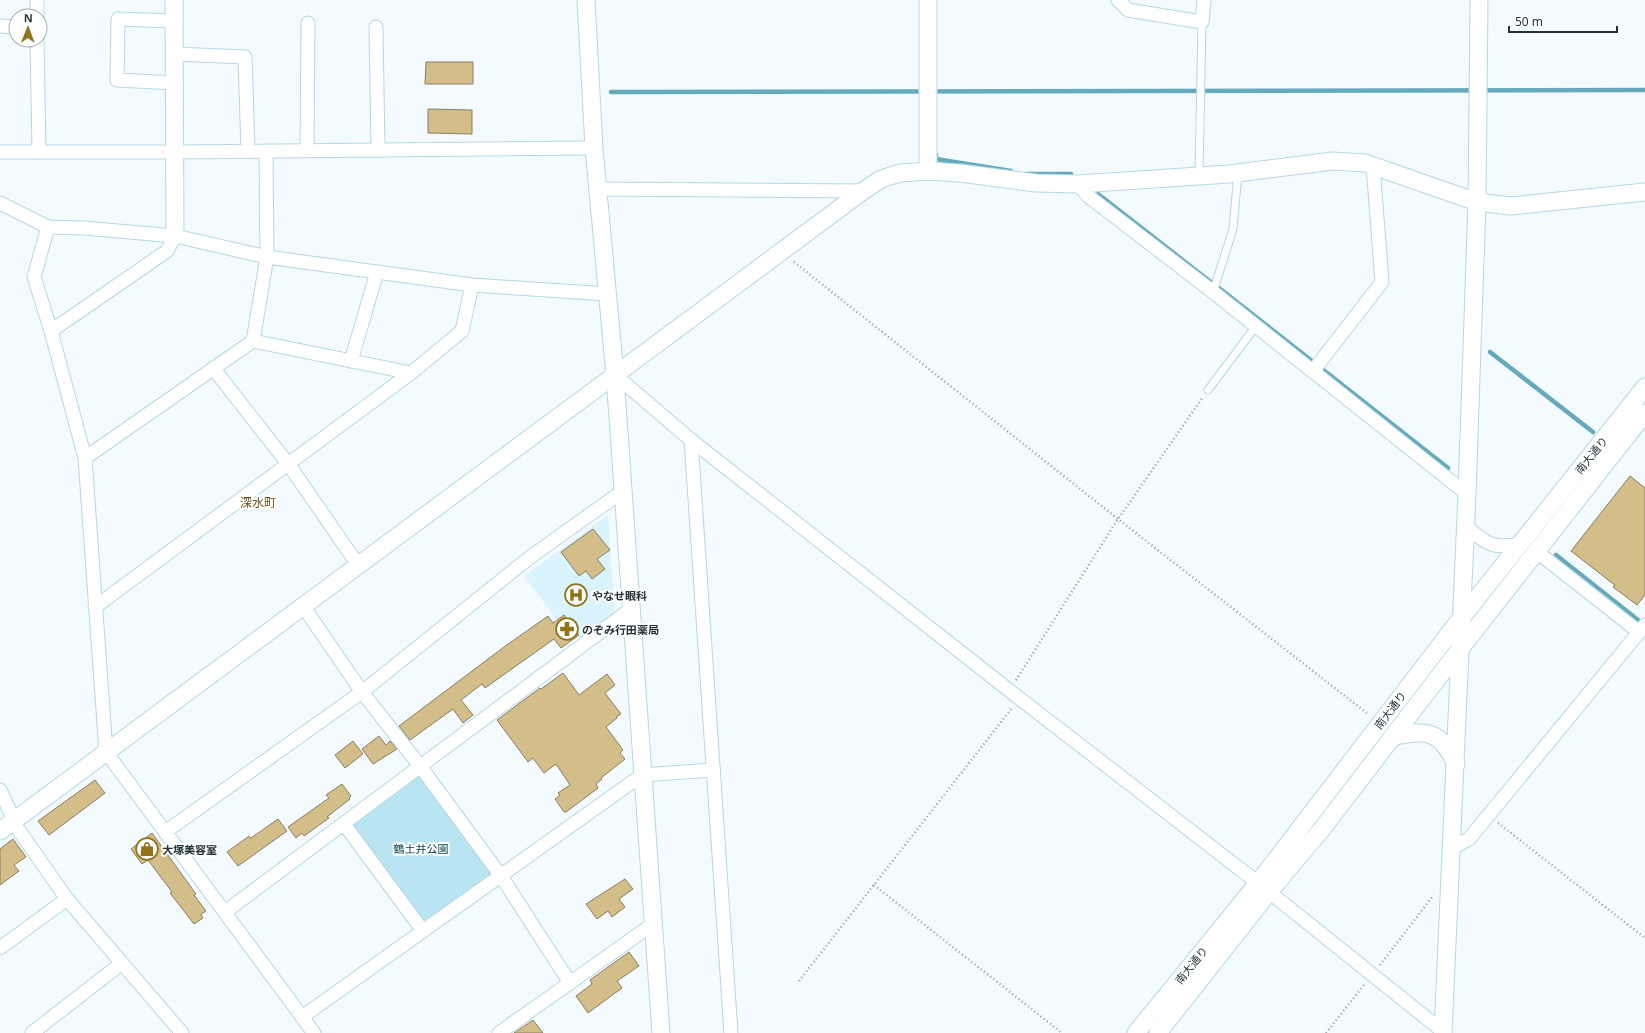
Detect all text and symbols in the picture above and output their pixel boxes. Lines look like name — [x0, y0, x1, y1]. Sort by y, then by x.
north arrow — [8, 8, 48, 48]
scale bar — [1509, 8, 1617, 34]
text: N — [24, 10, 33, 25]
text: 50 m — [1515, 13, 1543, 30]
street label: 南大通り — [1571, 433, 1611, 477]
district label: 深水町 — [240, 494, 276, 511]
hospital icon: やなせ眼科 — [563, 582, 589, 608]
place label: やなせ眼科 — [592, 588, 647, 603]
pharmacy icon: のぞみ行田薬局 — [554, 616, 580, 642]
place label: のぞみ行田薬局 — [582, 622, 659, 637]
street label: 南大通り — [1371, 688, 1409, 732]
shop icon: 大塚美容室 — [134, 836, 160, 862]
park label: 鶴土井公園 — [394, 841, 449, 856]
place label: 大塚美容室 — [162, 842, 217, 857]
street label: 南大通り — [1171, 943, 1211, 987]

